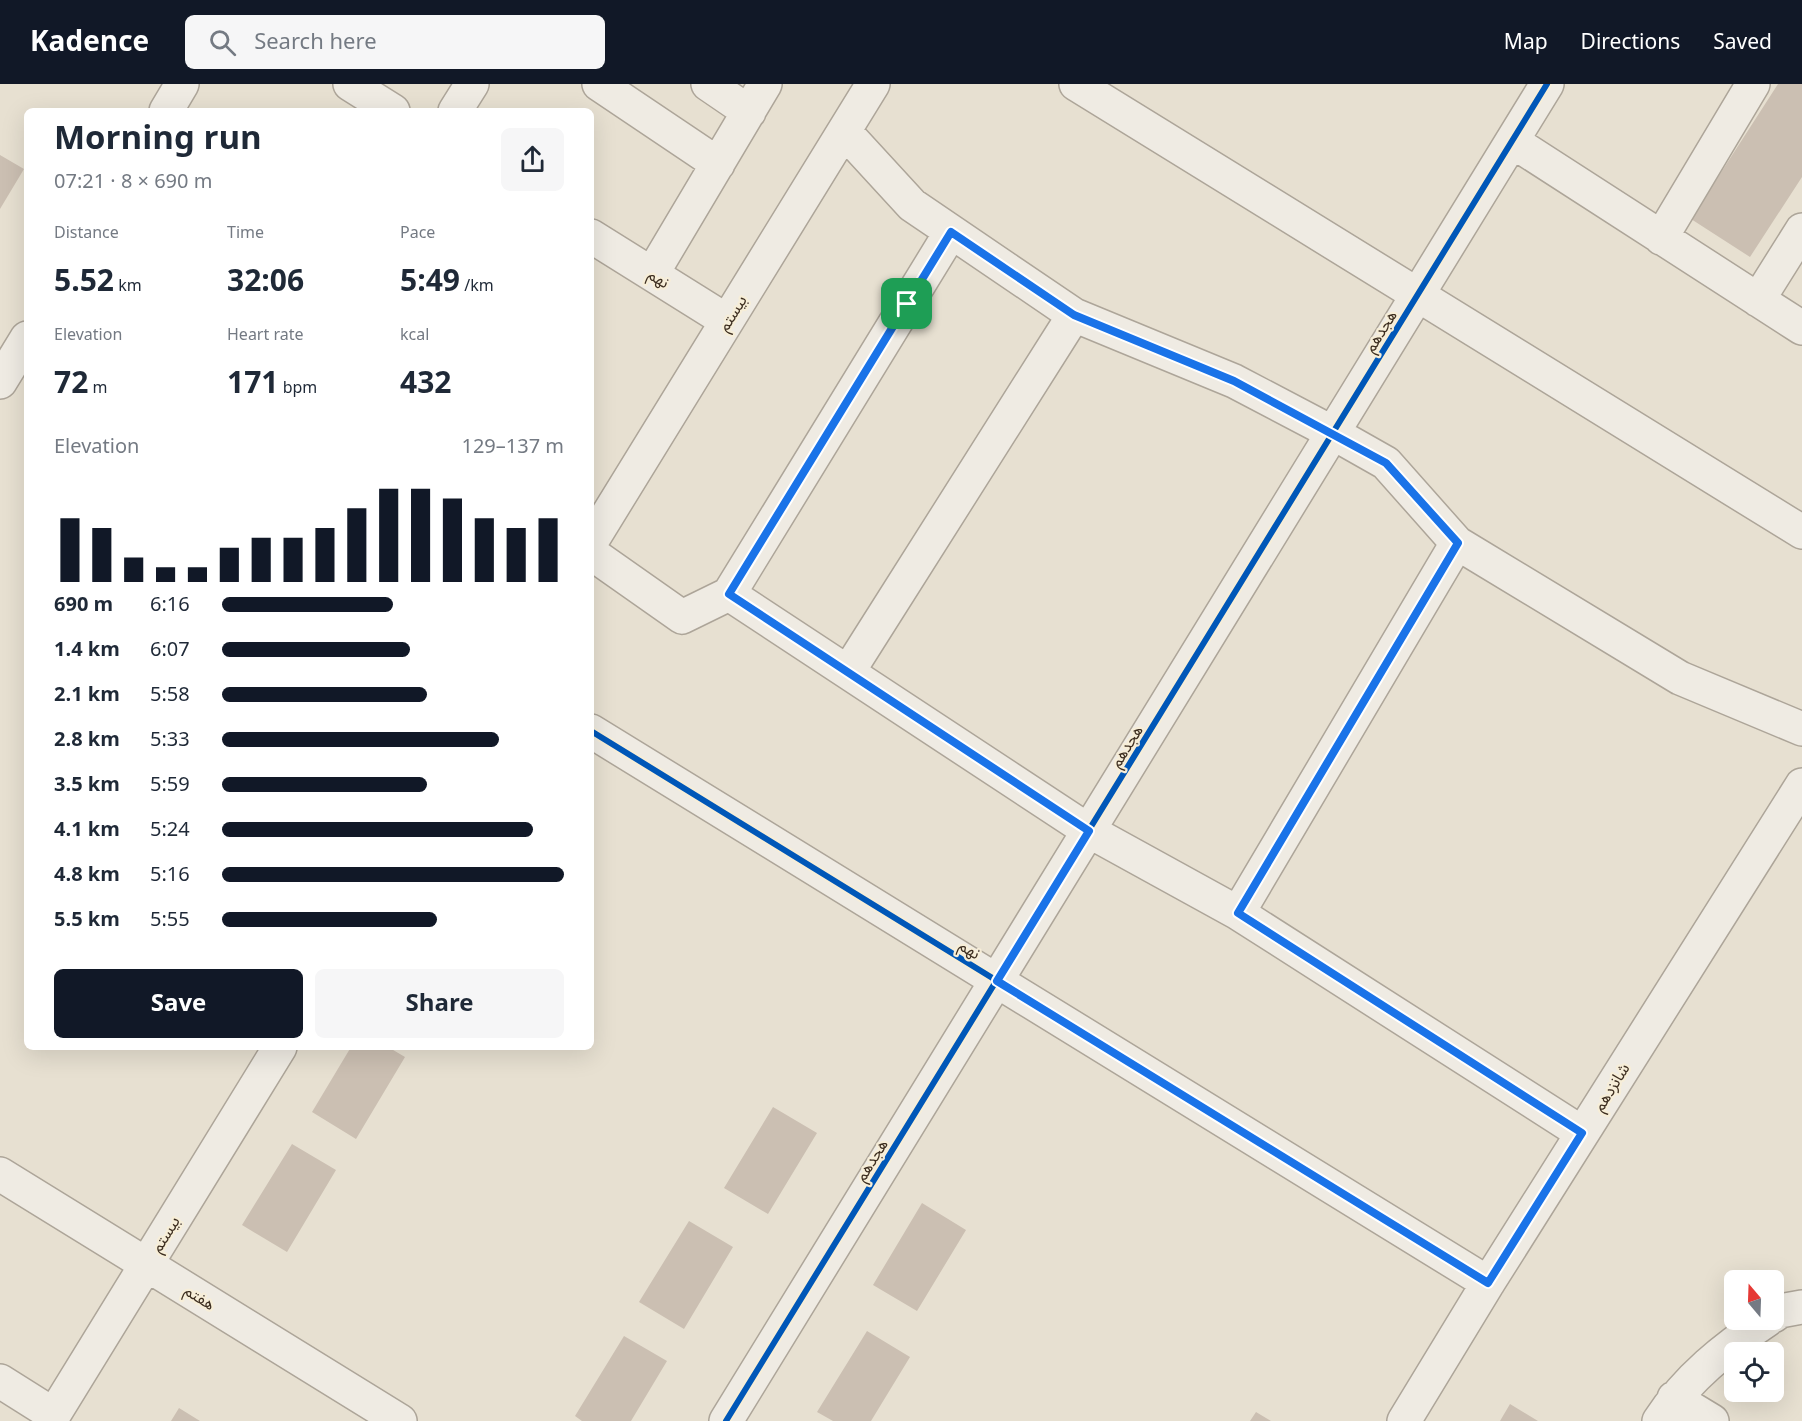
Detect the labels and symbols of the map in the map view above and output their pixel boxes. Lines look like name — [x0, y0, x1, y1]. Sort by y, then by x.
street label: نهم — [640, 259, 677, 299]
pin — [881, 278, 932, 329]
street label: بیستم — [708, 288, 758, 339]
street label: هجدهم — [1354, 303, 1407, 360]
street label: هجدهم — [1100, 718, 1153, 775]
street label: نهم — [951, 930, 988, 970]
street label: شانزدهم — [1583, 1056, 1640, 1119]
street label: هجدهم — [845, 1132, 898, 1189]
street label: بیستم — [141, 1209, 191, 1260]
north arrow — [1724, 1270, 1784, 1330]
street label: هفتم — [177, 1275, 222, 1321]

